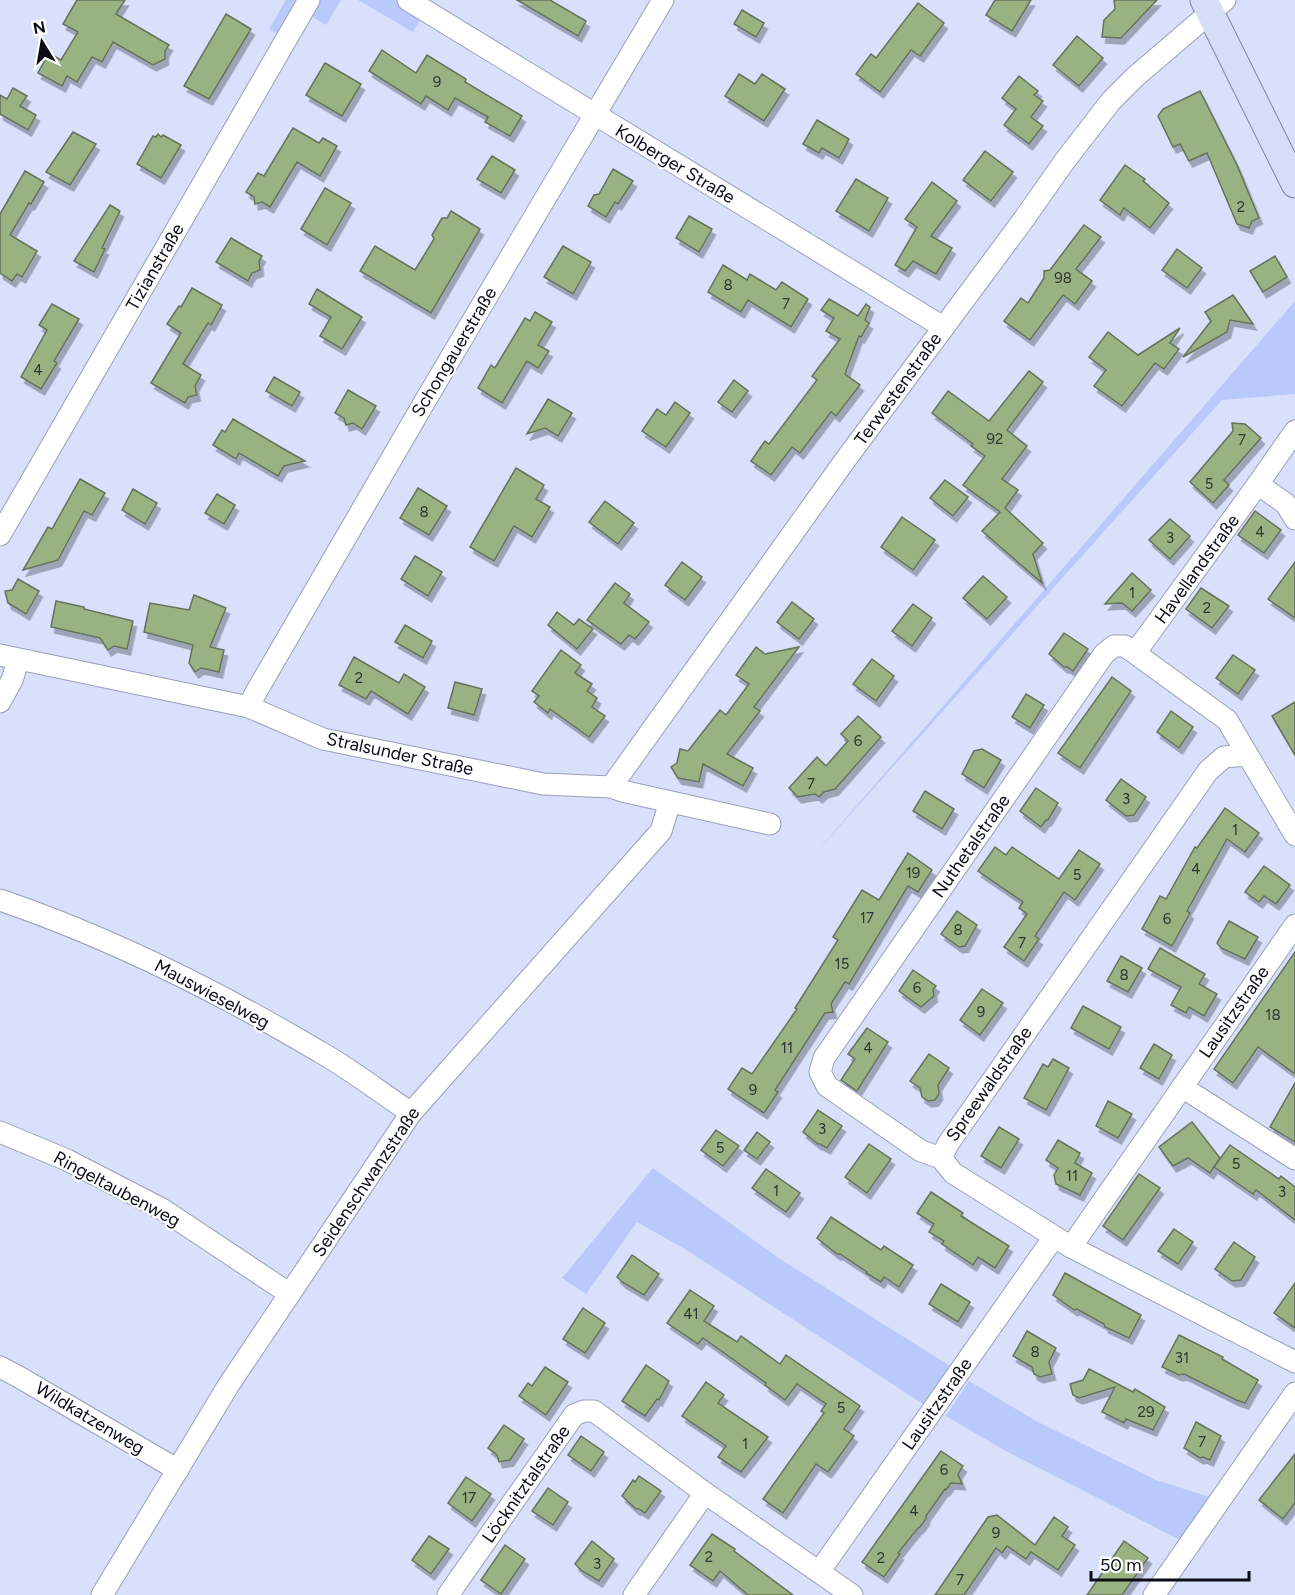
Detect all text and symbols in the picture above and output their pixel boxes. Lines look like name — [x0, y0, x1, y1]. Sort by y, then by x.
north arrow — [12, 12, 72, 72]
text: N — [31, 17, 47, 38]
house number: 9 — [433, 73, 441, 91]
street label: Kolberger Straße — [611, 120, 739, 208]
house number: 2 — [1237, 198, 1245, 216]
street label: Tizianstraße — [121, 219, 189, 314]
house number: 98 — [1054, 269, 1072, 287]
house number: 8 — [723, 276, 733, 294]
street label: Schongauerstraße — [407, 283, 501, 421]
house number: 7 — [782, 295, 790, 313]
street label: Terwestenstraße — [850, 328, 946, 450]
house number: 4 — [33, 361, 43, 379]
house number: 92 — [987, 430, 1003, 448]
house number: 7 — [1238, 431, 1246, 449]
house number: 5 — [1205, 475, 1213, 493]
house number: 8 — [419, 503, 429, 521]
street label: Havellandstraße — [1150, 510, 1244, 628]
house number: 4 — [1255, 523, 1265, 541]
house number: 3 — [1166, 529, 1174, 547]
house number: 1 — [1129, 584, 1135, 602]
house number: 2 — [1203, 599, 1211, 617]
house number: 2 — [355, 669, 363, 687]
street label: Stralsunder Straße — [325, 728, 476, 780]
house number: 6 — [854, 732, 863, 750]
house number: 7 — [807, 775, 815, 793]
street label: Nuthetalstraße — [927, 790, 1015, 902]
house number: 3 — [1122, 790, 1130, 808]
house number: 1 — [1232, 821, 1238, 839]
house number: 4 — [1191, 860, 1201, 878]
house number: 19 — [906, 864, 920, 882]
house number: 5 — [1073, 866, 1081, 884]
house number: 17 — [860, 909, 874, 927]
house number: 6 — [1163, 910, 1172, 928]
house number: 8 — [953, 921, 963, 939]
house number: 7 — [1018, 934, 1026, 952]
street label: Mauswieselweg — [151, 954, 273, 1034]
house number: 15 — [835, 955, 849, 973]
street label: Lausitzstraße — [1194, 962, 1274, 1062]
house number: 8 — [1119, 966, 1129, 984]
house number: 6 — [913, 979, 922, 997]
house number: 9 — [977, 1003, 985, 1021]
house number: 18 — [1265, 1006, 1281, 1024]
street label: Spreewaldstraße — [941, 1022, 1037, 1146]
house number: 11 — [781, 1039, 793, 1057]
house number: 4 — [863, 1039, 873, 1057]
house number: 9 — [749, 1081, 757, 1099]
street label: Seidenschwanzstraße — [308, 1103, 424, 1261]
house number: 3 — [818, 1120, 826, 1138]
house number: 5 — [716, 1139, 724, 1157]
street label: Ringeltaubenweg — [50, 1146, 184, 1232]
house number: 5 — [1232, 1155, 1240, 1173]
house number: 11 — [1066, 1167, 1078, 1185]
house number: 1 — [773, 1182, 779, 1200]
house number: 3 — [1278, 1183, 1286, 1201]
house number: 41 — [683, 1305, 699, 1323]
house number: 8 — [1030, 1343, 1040, 1361]
house number: 31 — [1175, 1349, 1189, 1367]
street label: Lausitzstraße — [897, 1354, 977, 1454]
street label: Wildkatzenweg — [31, 1377, 149, 1459]
house number: 5 — [837, 1399, 845, 1417]
house number: 29 — [1138, 1403, 1154, 1421]
street label: Löcknitztalstraße — [477, 1421, 575, 1547]
house number: 7 — [1198, 1433, 1206, 1451]
house number: 1 — [742, 1435, 748, 1453]
house number: 6 — [940, 1461, 949, 1479]
house number: 17 — [462, 1489, 476, 1507]
house number: 4 — [909, 1502, 919, 1520]
house number: 9 — [992, 1524, 1000, 1542]
scale bar — [1091, 1544, 1248, 1582]
house number: 2 — [705, 1548, 713, 1566]
house number: 2 — [877, 1549, 885, 1567]
text: 50 m — [1100, 1554, 1142, 1576]
house number: 3 — [593, 1555, 601, 1573]
house number: 7 — [956, 1571, 964, 1589]

